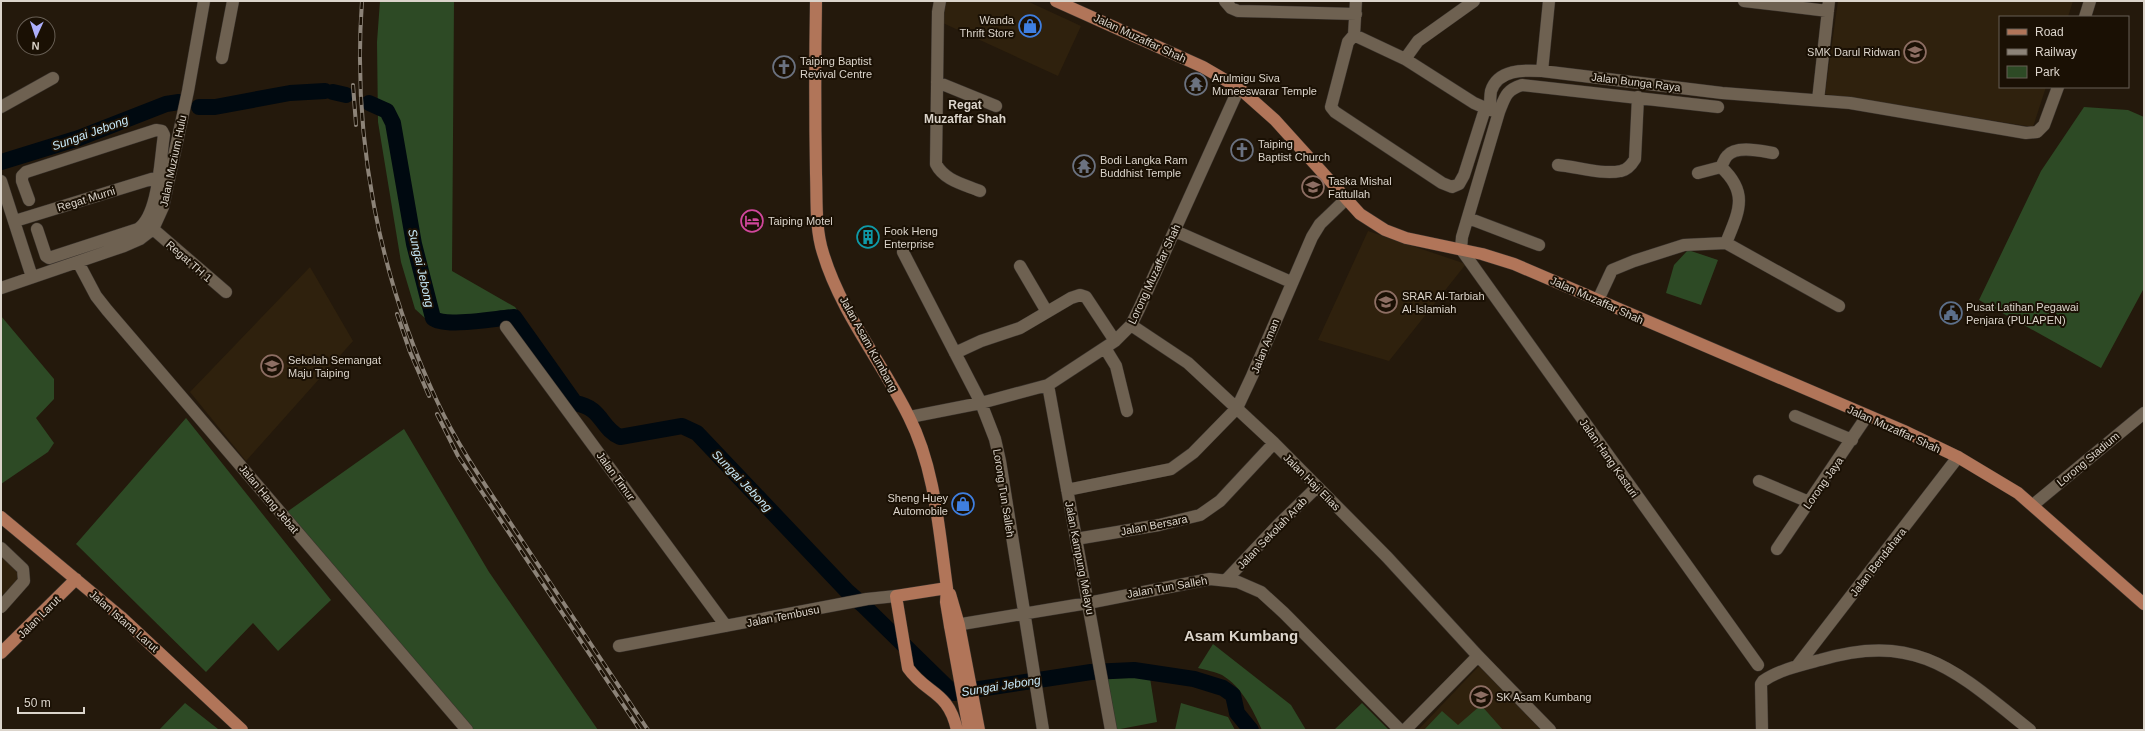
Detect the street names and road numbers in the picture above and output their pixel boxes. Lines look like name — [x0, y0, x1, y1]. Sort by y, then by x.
street label: Jalan Muzaffar Shah — [1092, 11, 1188, 65]
street label: Jalan Bunga Raya — [1591, 71, 1682, 94]
street label: Jalan Muzium Hulu — [157, 114, 189, 208]
street label: Regat Murni — [56, 185, 116, 213]
street label: Lorong Muzaffar Shah — [1126, 222, 1182, 326]
street label: Regat TH 1 — [164, 238, 214, 284]
street label: Jalan Muzaffar Shah — [1549, 274, 1645, 326]
street label: Jalan Asam Kumbang — [838, 294, 900, 394]
street label: Jalan Aman — [1249, 317, 1281, 375]
street label: Jalan Muzaffar Shah — [1846, 403, 1942, 455]
street label: Jalan Hang Kasturi — [1577, 416, 1641, 500]
street label: Lorong Stadium — [2054, 429, 2122, 489]
street label: Lorong Tun Salleh — [991, 448, 1017, 538]
street label: Jalan Timur — [594, 449, 638, 503]
street label: Jalan Haji Elias — [1281, 451, 1343, 513]
street label: Lorong Jaya — [1801, 454, 1846, 511]
street label: Jalan Hang Jebat — [237, 462, 301, 536]
street label: Jalan Sekolah Arab — [1235, 495, 1309, 571]
street label: Jalan Kampung Melayu — [1063, 500, 1097, 616]
street label: Jalan Bersara — [1120, 512, 1189, 537]
street label: Jalan Bendahara — [1848, 525, 1909, 598]
street label: Jalan Tun Salleh — [1126, 574, 1208, 600]
street label: Jalan Istana Larut — [87, 588, 161, 654]
street label: Jalan Larut — [16, 594, 62, 640]
street label: Jalan Tembusu — [746, 603, 820, 629]

